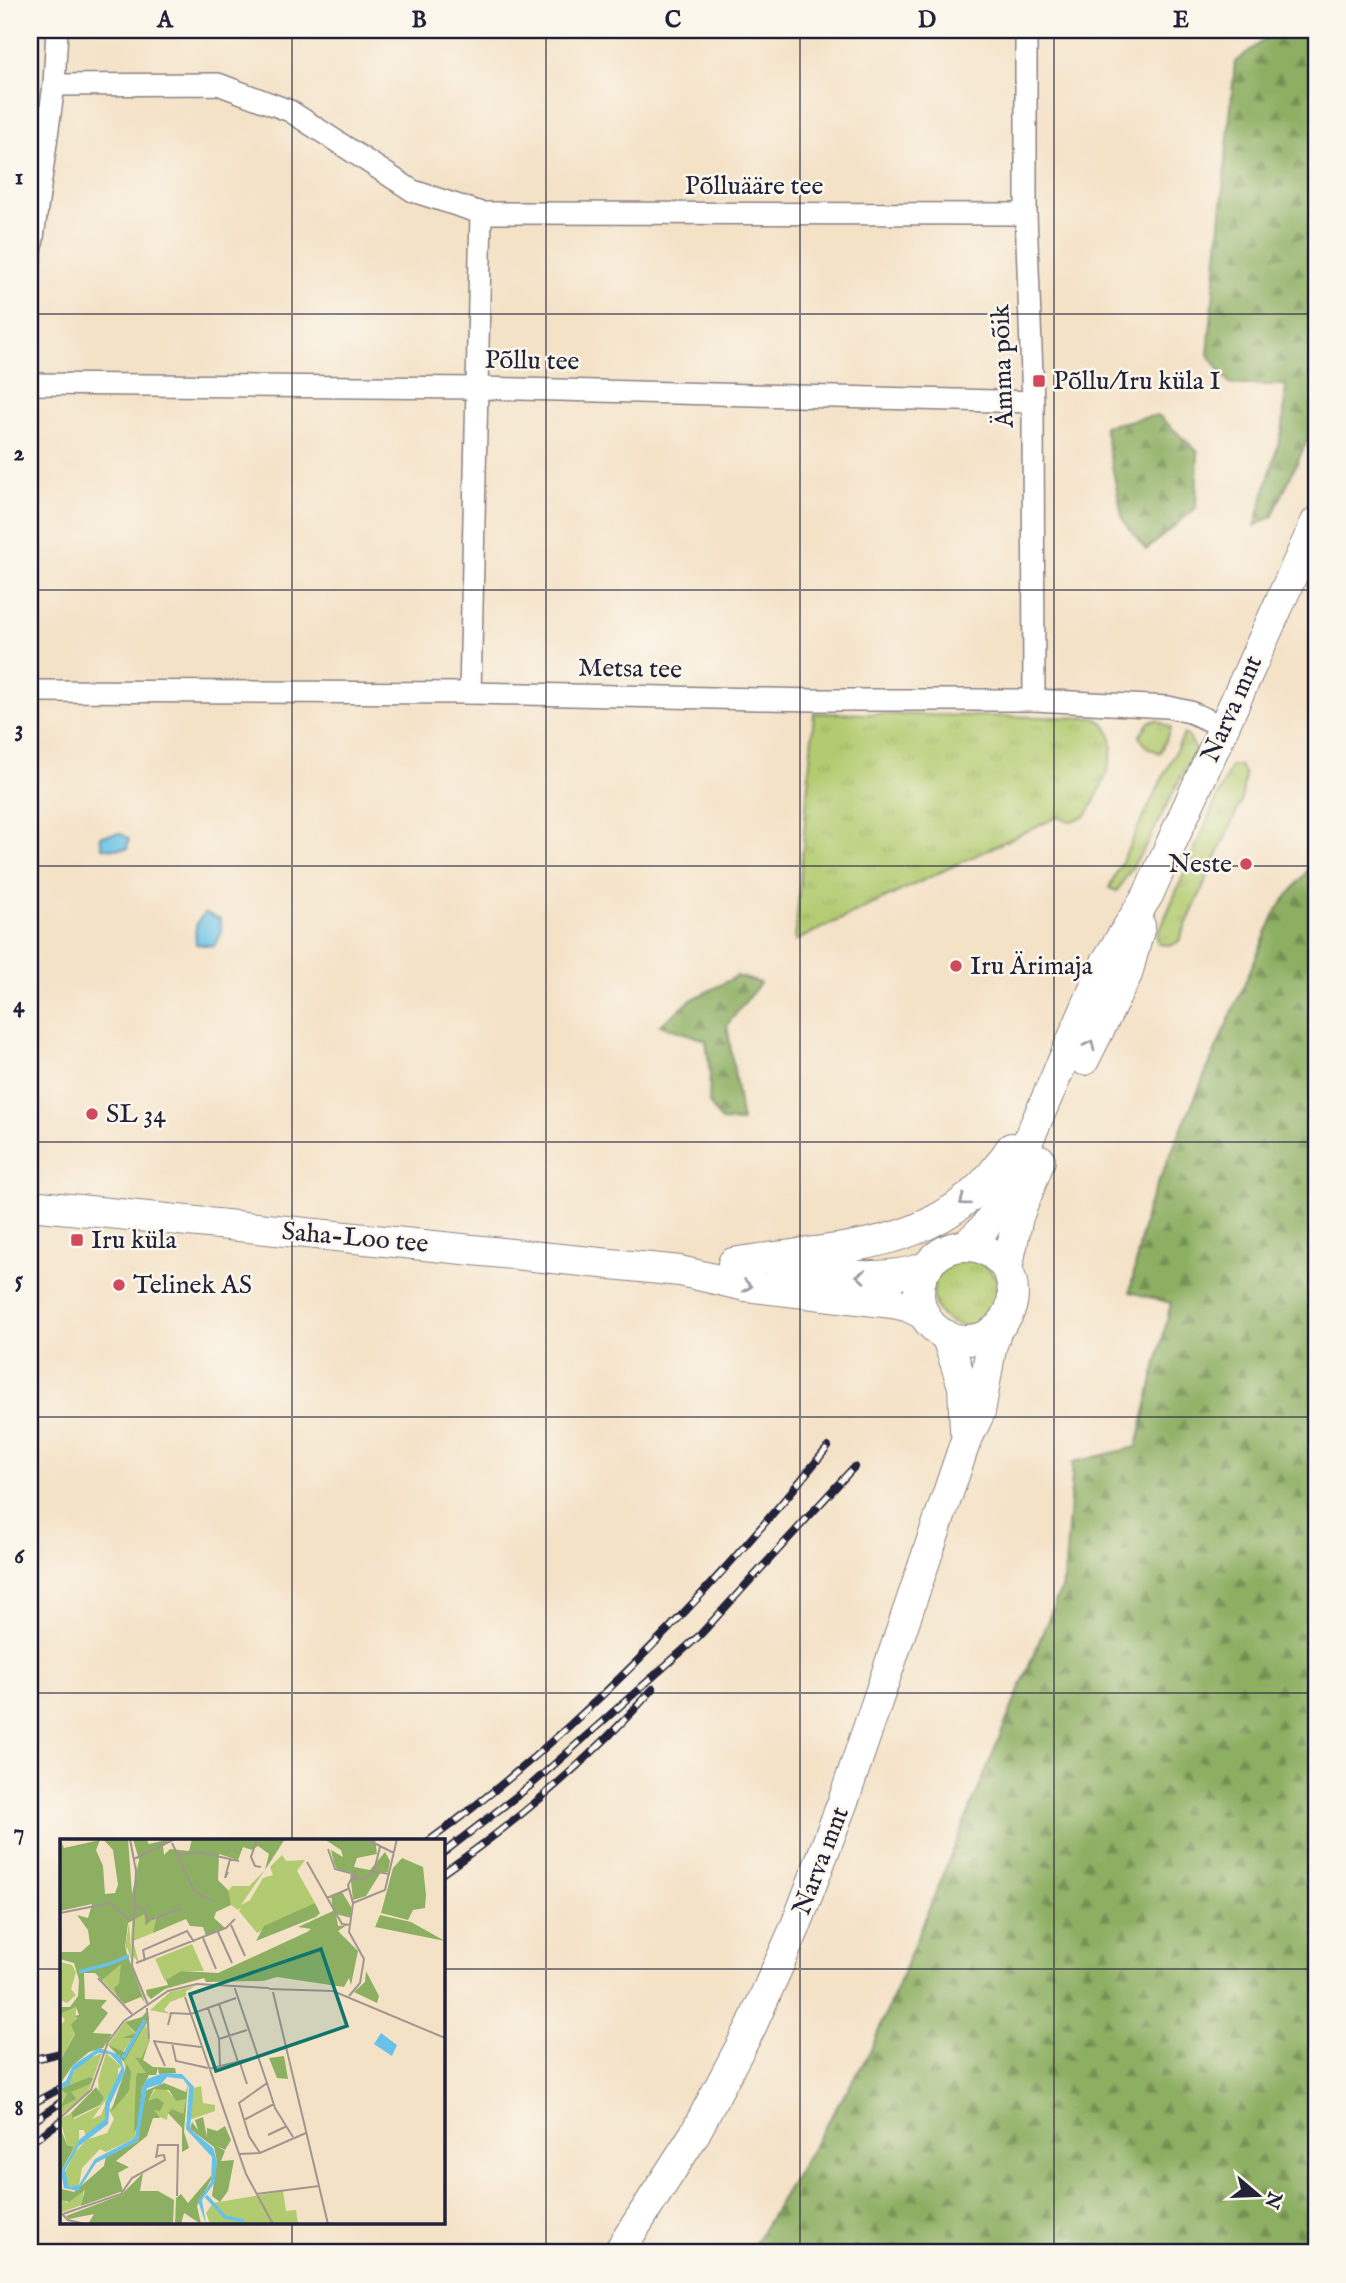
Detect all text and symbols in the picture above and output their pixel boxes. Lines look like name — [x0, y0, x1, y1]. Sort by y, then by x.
text: A — [156, 6, 174, 35]
text: B — [411, 6, 427, 35]
text: C — [665, 6, 682, 35]
text: D — [918, 6, 936, 35]
text: E — [1173, 6, 1189, 35]
text: 1 — [15, 163, 23, 192]
street label: Põlluääre tee — [685, 170, 823, 203]
street label: Ämma põik — [984, 303, 1022, 429]
street label: Põllu tee — [484, 344, 580, 378]
place label: Põllu/Iru küla I — [1053, 365, 1221, 398]
marker: Põllu/Iru küla I — [1031, 373, 1047, 389]
text: 2 — [14, 439, 25, 468]
street label: Narva mnt — [1194, 650, 1270, 768]
street label: Metsa tee — [578, 652, 682, 686]
text: 3 — [15, 715, 23, 744]
place label: Neste — [1168, 848, 1232, 881]
marker: Neste — [1238, 856, 1254, 872]
place label: Iru Ärimaja — [970, 950, 1093, 983]
marker: Iru Ärimaja — [948, 958, 964, 974]
text: 4 — [13, 991, 25, 1020]
one-way arrow — [1082, 1040, 1096, 1053]
place label: SL 34 — [106, 1098, 166, 1131]
marker: SL 34 — [84, 1106, 100, 1122]
one-way arrow — [959, 1193, 972, 1205]
street label: Saha-Loo tee — [280, 1215, 430, 1261]
place label: Iru küla — [91, 1224, 177, 1257]
marker: Iru küla — [69, 1232, 85, 1248]
text: 5 — [15, 1266, 24, 1295]
place label: Telinek AS — [133, 1269, 252, 1302]
one-way arrow — [855, 1269, 866, 1284]
marker: Telinek AS — [111, 1277, 127, 1293]
one-way arrow — [741, 1278, 753, 1293]
text: 6 — [14, 1542, 25, 1571]
street label: Narva mnt — [785, 1802, 857, 1920]
text: 7 — [14, 1818, 24, 1847]
inset map — [60, 1839, 444, 2224]
text: 8 — [14, 2094, 24, 2123]
north arrow — [1224, 2160, 1294, 2230]
text: N — [1258, 2187, 1287, 2212]

